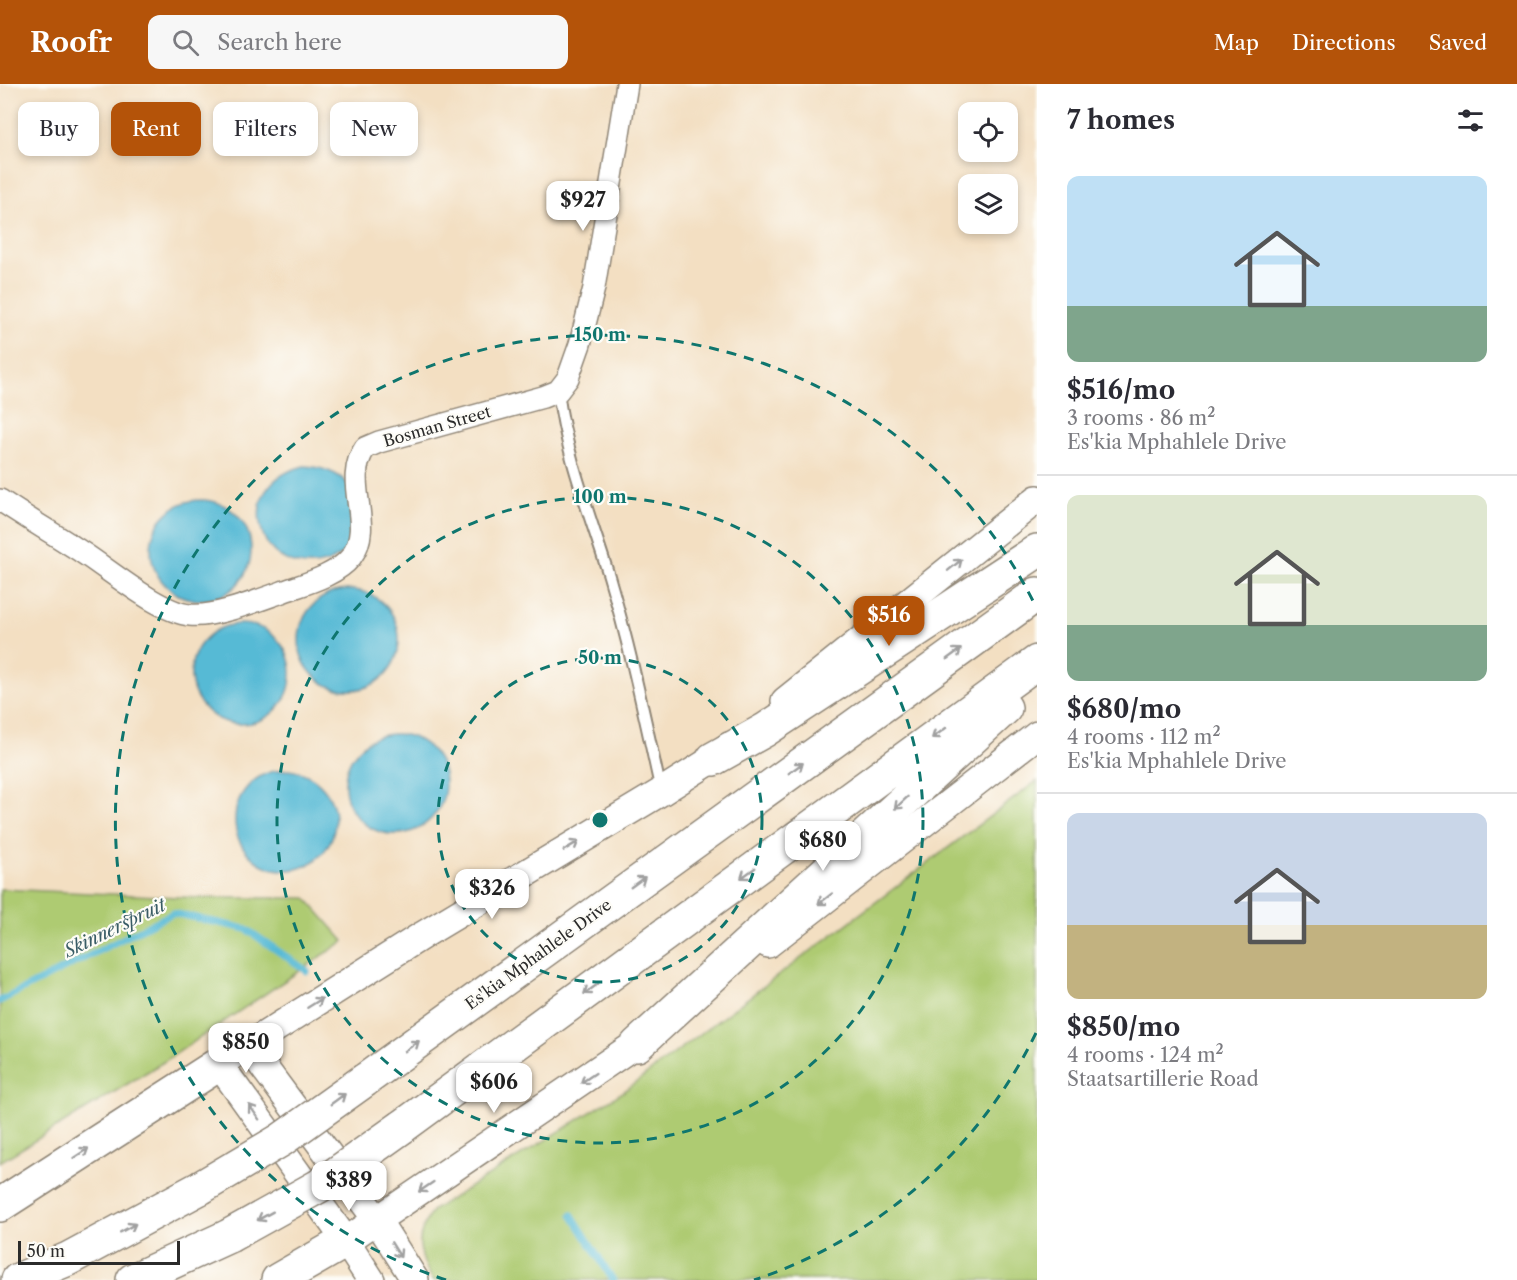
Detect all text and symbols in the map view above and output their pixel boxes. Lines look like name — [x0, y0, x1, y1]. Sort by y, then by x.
search box — [148, 15, 568, 69]
text: Roofr — [30, 25, 112, 59]
icon: search — [169, 26, 202, 59]
text: Search here — [217, 29, 342, 56]
text: Map — [1214, 30, 1259, 55]
text: Directions — [1292, 30, 1396, 55]
text: Saved — [1429, 30, 1487, 55]
chip: Buy — [18, 102, 99, 156]
chip: Rent — [111, 102, 201, 156]
chip: Filters — [213, 102, 318, 156]
chip: New — [330, 102, 418, 156]
map controls — [958, 102, 1018, 234]
button: locate — [958, 102, 1018, 162]
text: 7 homes — [1067, 104, 1175, 136]
icon: filters — [1454, 104, 1487, 137]
button: layers — [958, 174, 1018, 234]
pin: $927 — [547, 181, 619, 232]
text: $927 — [560, 188, 606, 212]
icon: home — [1223, 215, 1331, 323]
text: 150 m — [574, 324, 626, 346]
text: $516/mo — [1067, 374, 1175, 406]
street label: Bosman Street — [381, 401, 493, 451]
text: 3 rooms · 86 m² — [1067, 406, 1215, 430]
text: Es'kia Mphahlele Drive — [1067, 430, 1287, 454]
text: 100 m — [573, 486, 627, 508]
icon: home — [1223, 534, 1331, 642]
one-way arrow — [947, 558, 962, 572]
pin: $516 — [853, 596, 925, 647]
text: $516 — [867, 603, 911, 627]
text: 50 m — [578, 647, 622, 669]
one-way arrow — [946, 648, 962, 660]
text: $680/mo — [1067, 693, 1181, 725]
text: 4 rooms · 112 m² — [1067, 725, 1221, 749]
one-way arrow — [931, 727, 947, 740]
text: Es'kia Mphahlele Drive — [1067, 749, 1287, 773]
one-way arrow — [788, 762, 804, 774]
one-way arrow — [894, 796, 909, 810]
centre of rings — [590, 810, 610, 830]
pin: $680 — [787, 821, 859, 872]
text: $680 — [799, 828, 847, 852]
one-way arrow — [562, 840, 579, 852]
icon: home — [1223, 852, 1331, 960]
one-way arrow — [740, 867, 756, 880]
pin: $326 — [456, 869, 528, 920]
text: $326 — [469, 876, 515, 900]
one-way arrow — [630, 876, 646, 888]
water label: Skinnerspruit — [60, 893, 171, 963]
one-way arrow — [817, 893, 833, 906]
street label: Es'kia Mphahlele Drive — [461, 894, 615, 1014]
one-way arrow — [583, 983, 599, 995]
one-way arrow — [306, 997, 323, 1009]
text: $850/mo — [1067, 1011, 1180, 1043]
pin: $850 — [210, 1023, 282, 1074]
text: $850 — [222, 1030, 270, 1054]
one-way arrow — [404, 1039, 420, 1052]
text: 4 rooms · 124 m² — [1067, 1043, 1224, 1067]
pin: $606 — [458, 1063, 530, 1114]
text: Staatsartillerie Road — [1067, 1067, 1259, 1091]
text: $606 — [470, 1070, 518, 1094]
one-way arrow — [580, 1072, 597, 1084]
one-way arrow — [329, 1093, 345, 1106]
one-way arrow — [247, 1104, 260, 1120]
one-way arrow — [72, 1147, 89, 1159]
pin: $389 — [313, 1161, 385, 1212]
text: $389 — [326, 1168, 372, 1192]
one-way arrow — [419, 1181, 435, 1193]
one-way arrow — [257, 1210, 274, 1222]
one-way arrow — [118, 1222, 136, 1233]
scale bar — [18, 1238, 180, 1266]
text: 50 m — [27, 1241, 65, 1261]
one-way arrow — [390, 1241, 402, 1258]

